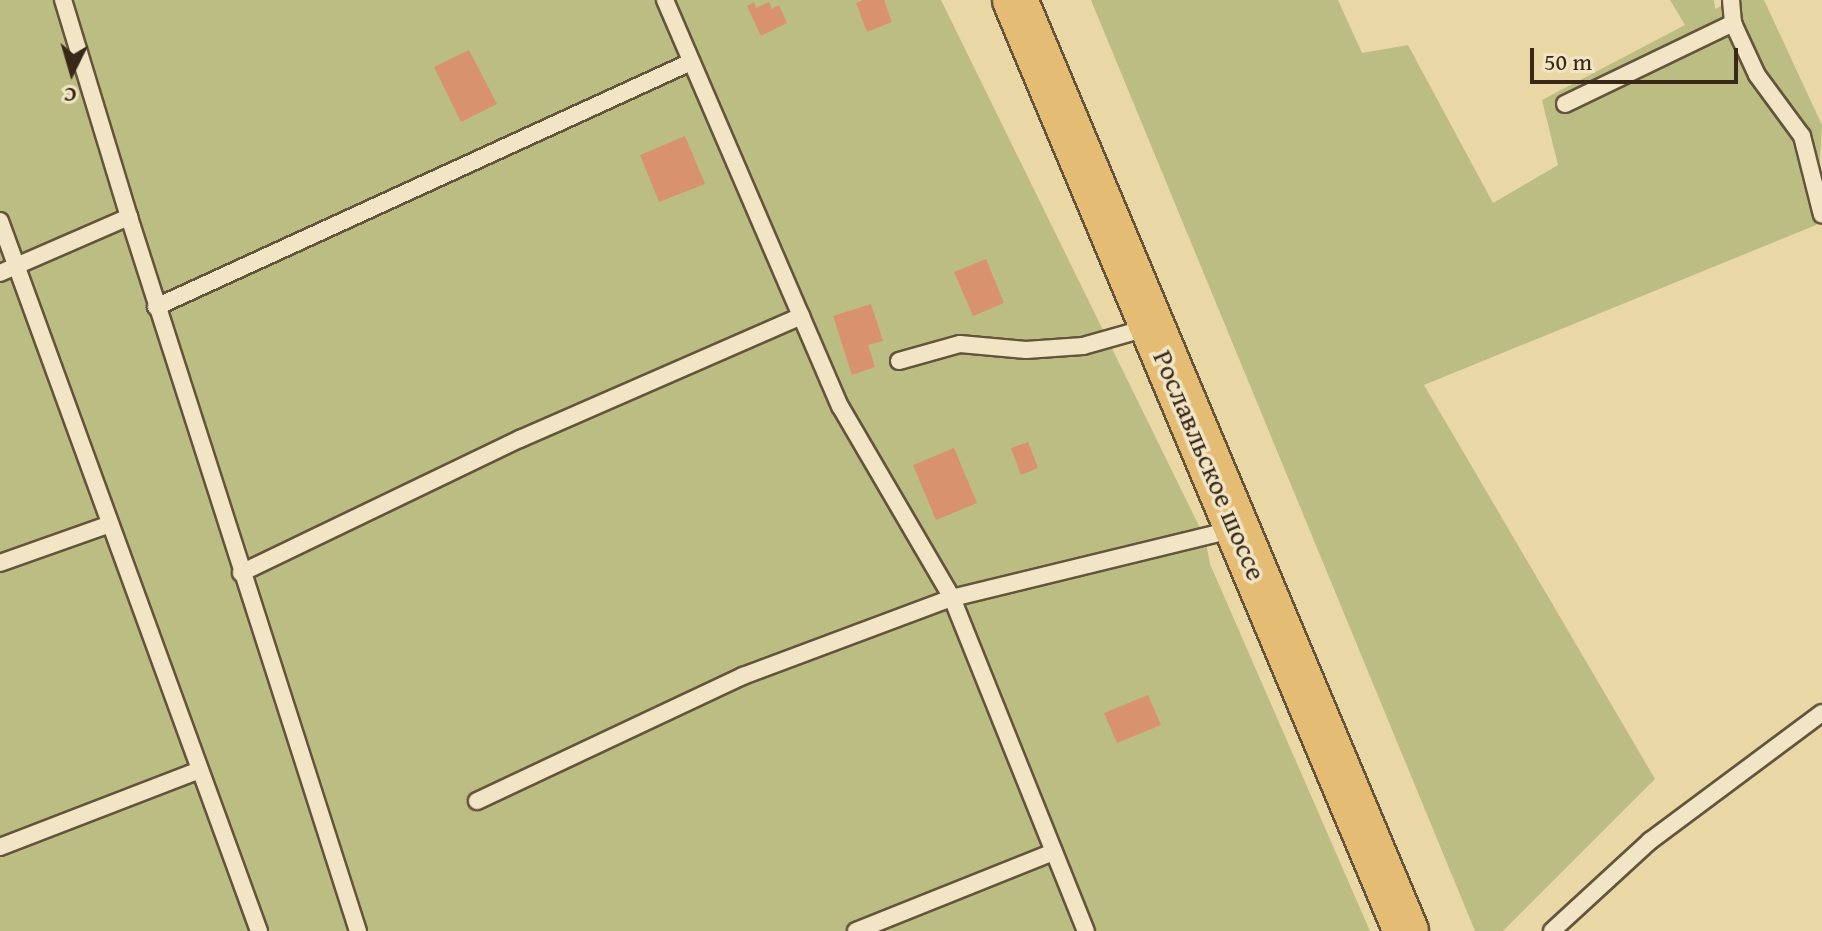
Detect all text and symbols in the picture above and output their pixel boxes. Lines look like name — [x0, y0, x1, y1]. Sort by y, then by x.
north arrow — [32, 32, 112, 112]
scale bar — [1534, 32, 1742, 82]
text: 50 m — [1544, 44, 1592, 79]
text: С — [62, 79, 78, 112]
street label: Рославльское шоссе — [1146, 345, 1274, 585]

